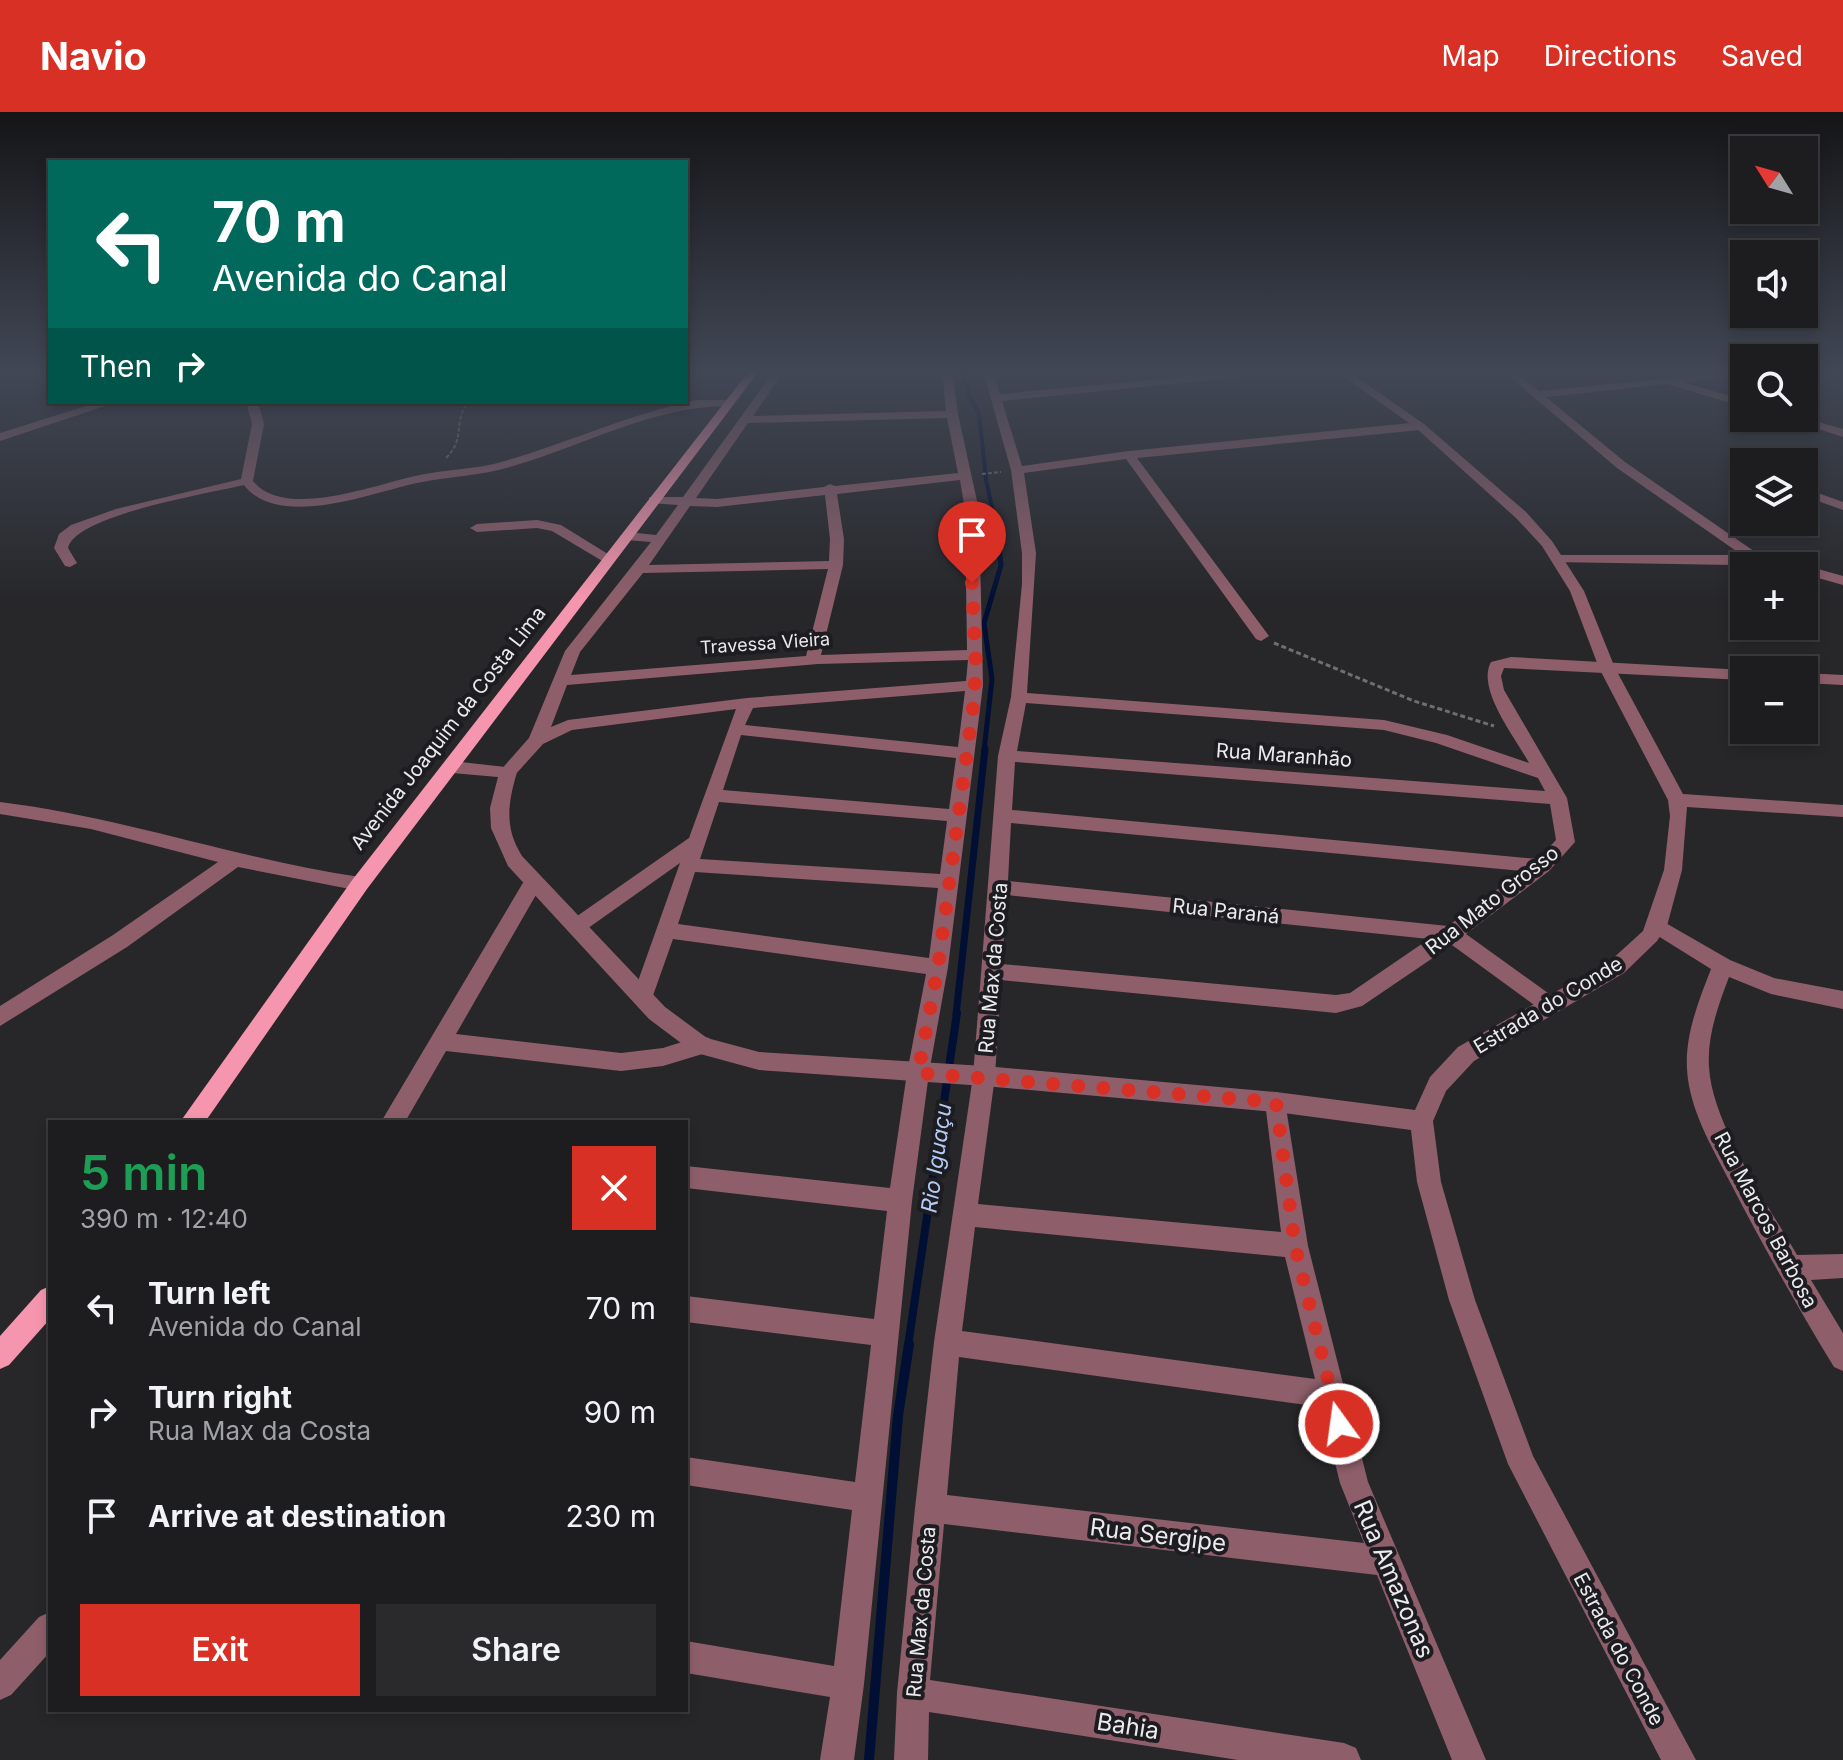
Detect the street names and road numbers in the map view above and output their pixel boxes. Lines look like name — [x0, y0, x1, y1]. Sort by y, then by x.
street label: Avenida Joaquim da Costa Lima — [345, 602, 551, 854]
street label: Travessa Vieira — [699, 628, 831, 658]
street label: Rua Maranhão — [1215, 738, 1353, 772]
street label: Rua Mato Grosso — [1421, 841, 1563, 959]
street label: Rua Max da Costa — [974, 882, 1012, 1054]
street label: Rua Paraná — [1171, 893, 1281, 929]
street label: Estrada do Conde — [1469, 951, 1627, 1059]
street label: Rua Marcos Barbosa — [1709, 1128, 1823, 1312]
street label: Rua Amazonas — [1348, 1496, 1440, 1662]
street label: Rua Sergipe — [1088, 1512, 1228, 1558]
street label: Rua Max da Costa — [902, 1526, 940, 1698]
street label: Estrada do Conde — [1569, 1569, 1669, 1729]
street label: Bahia — [1095, 1707, 1161, 1745]

